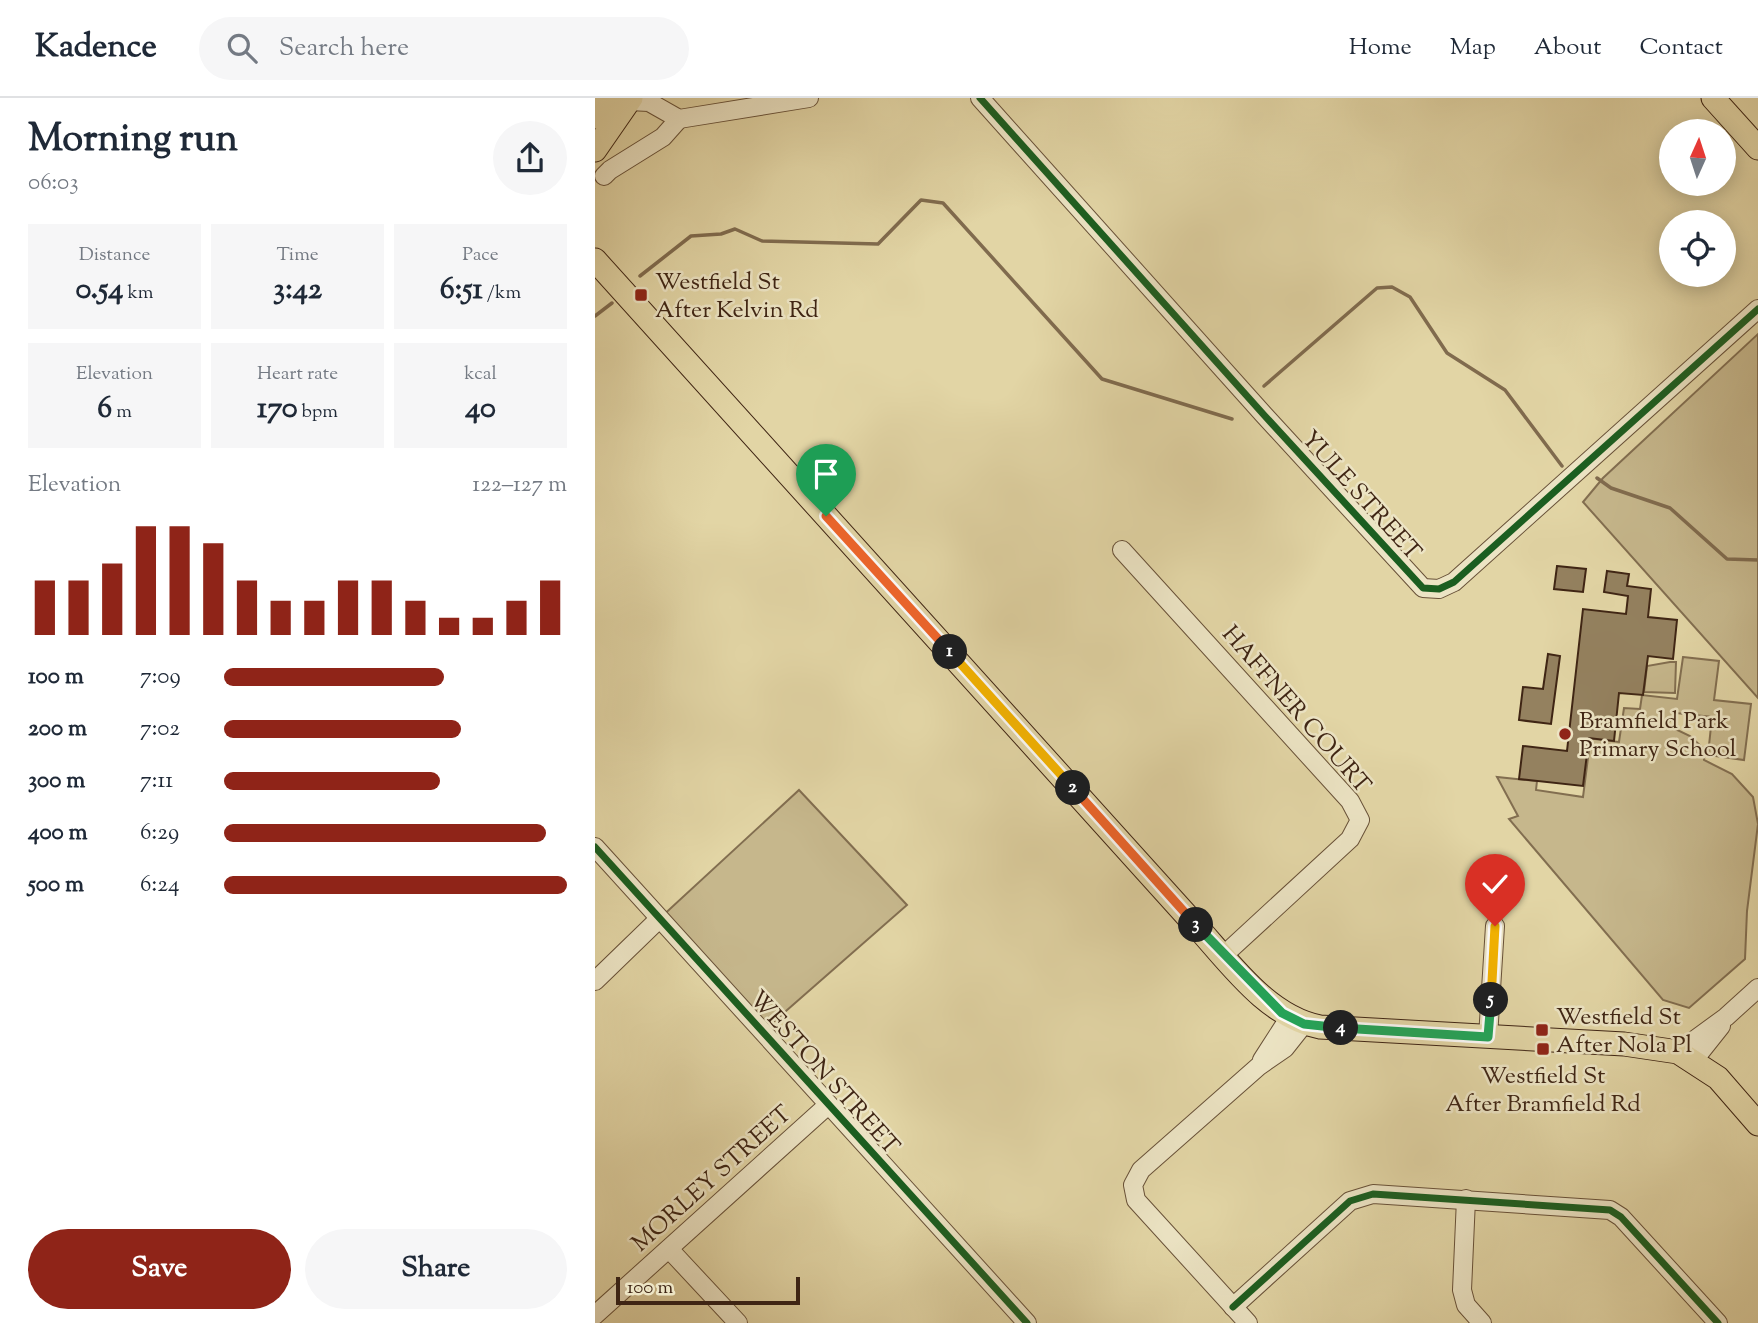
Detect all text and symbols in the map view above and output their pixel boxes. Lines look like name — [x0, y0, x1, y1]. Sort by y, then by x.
search box — [199, 17, 689, 80]
text: Kadence — [35, 24, 157, 72]
icon: search — [223, 29, 261, 67]
text: Search here — [279, 30, 409, 67]
text: Home — [1349, 31, 1412, 65]
text: Map — [1450, 31, 1496, 65]
text: About — [1534, 31, 1601, 65]
text: Contact — [1639, 31, 1723, 65]
text: Morning run — [28, 114, 238, 168]
north arrow — [1659, 119, 1736, 196]
map controls — [1659, 119, 1736, 287]
button: share — [493, 121, 567, 195]
text: 06:03 — [28, 167, 79, 200]
button: locate — [1659, 210, 1736, 287]
text: Distance — [79, 242, 150, 269]
text: Time — [276, 242, 319, 269]
text: Pace — [462, 242, 499, 269]
place label: Westfield St After Kelvin Rd — [655, 266, 819, 328]
text: 0.54 — [75, 269, 123, 312]
text: 3:42 — [273, 269, 322, 312]
text: 6:51 — [440, 269, 483, 312]
text: km — [123, 280, 154, 307]
text: /km — [483, 280, 521, 307]
marker: Westfield St After Kelvin Rd — [633, 287, 649, 303]
text: Elevation — [76, 361, 153, 388]
text: Heart rate — [257, 361, 338, 388]
text: kcal — [464, 361, 497, 388]
text: 6 — [97, 388, 112, 431]
text: 170 — [257, 388, 298, 431]
text: 40 — [465, 388, 496, 431]
text: m — [112, 399, 132, 426]
text: bpm — [298, 399, 338, 426]
street label: YULE STREET — [1293, 424, 1428, 569]
pin — [796, 444, 856, 516]
icon: arrive — [807, 455, 845, 493]
text: Elevation — [28, 469, 121, 502]
text: 122–127 m — [472, 469, 567, 502]
street label: HAFFNER COURT — [1213, 619, 1378, 802]
pin: 1 — [933, 634, 967, 670]
text: 1 — [946, 638, 953, 665]
text: 100 m — [28, 661, 84, 694]
text: 7:09 — [140, 661, 181, 694]
place label: Bramfield Park Primary School — [1579, 705, 1737, 767]
text: 200 m — [28, 713, 87, 746]
text: 7:02 — [140, 713, 180, 746]
marker: Bramfield Park Primary School — [1557, 726, 1573, 742]
text: 300 m — [28, 765, 85, 798]
text: 7:11 — [140, 765, 173, 798]
pin: 2 — [1056, 770, 1091, 806]
text: 2 — [1068, 774, 1077, 801]
text: 400 m — [28, 817, 88, 850]
text: 6:29 — [140, 817, 179, 850]
pin — [1465, 854, 1525, 926]
icon: check — [1476, 865, 1514, 903]
text: 500 m — [28, 869, 84, 902]
text: 6:24 — [140, 869, 180, 902]
pin: 3 — [1179, 908, 1213, 942]
text: 3 — [1192, 911, 1199, 938]
pin: 5 — [1473, 982, 1509, 1018]
street label: WESTON STREET — [740, 984, 907, 1163]
text: 5 — [1487, 986, 1494, 1013]
place label: Westfield St After Nola Pl — [1556, 1001, 1693, 1063]
pin: 4 — [1323, 1010, 1359, 1046]
text: 4 — [1336, 1014, 1345, 1041]
marker: Westfield St After Nola Pl — [1534, 1022, 1550, 1038]
marker: Westfield St After Bramfield Rd — [1535, 1041, 1551, 1057]
place label: Westfield St After Bramfield Rd — [1445, 1060, 1641, 1122]
street label: MORLEY STREET — [625, 1098, 800, 1261]
button: Save — [28, 1229, 291, 1309]
button: Share — [305, 1229, 567, 1309]
scale bar — [616, 1274, 800, 1306]
text: 100 m — [627, 1275, 673, 1302]

